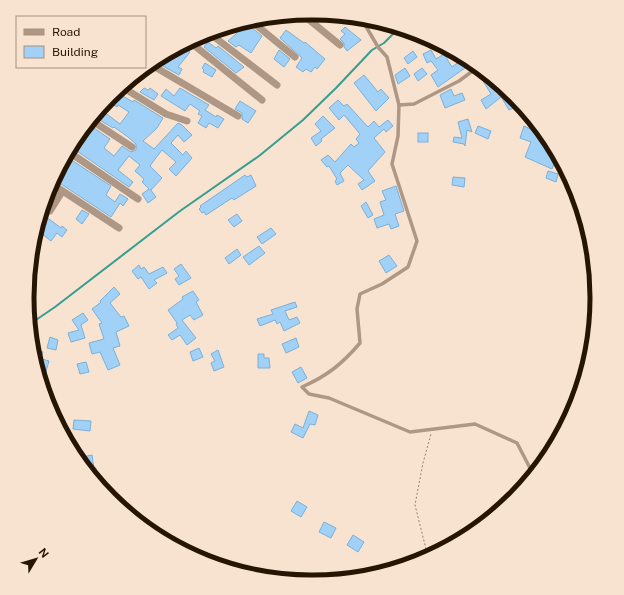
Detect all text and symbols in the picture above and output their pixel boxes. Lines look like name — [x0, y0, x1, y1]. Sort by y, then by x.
legend — [16, 16, 146, 68]
text: Road — [52, 25, 80, 39]
text: Building — [52, 45, 98, 59]
north arrow — [16, 539, 56, 579]
text: N — [37, 546, 51, 560]

